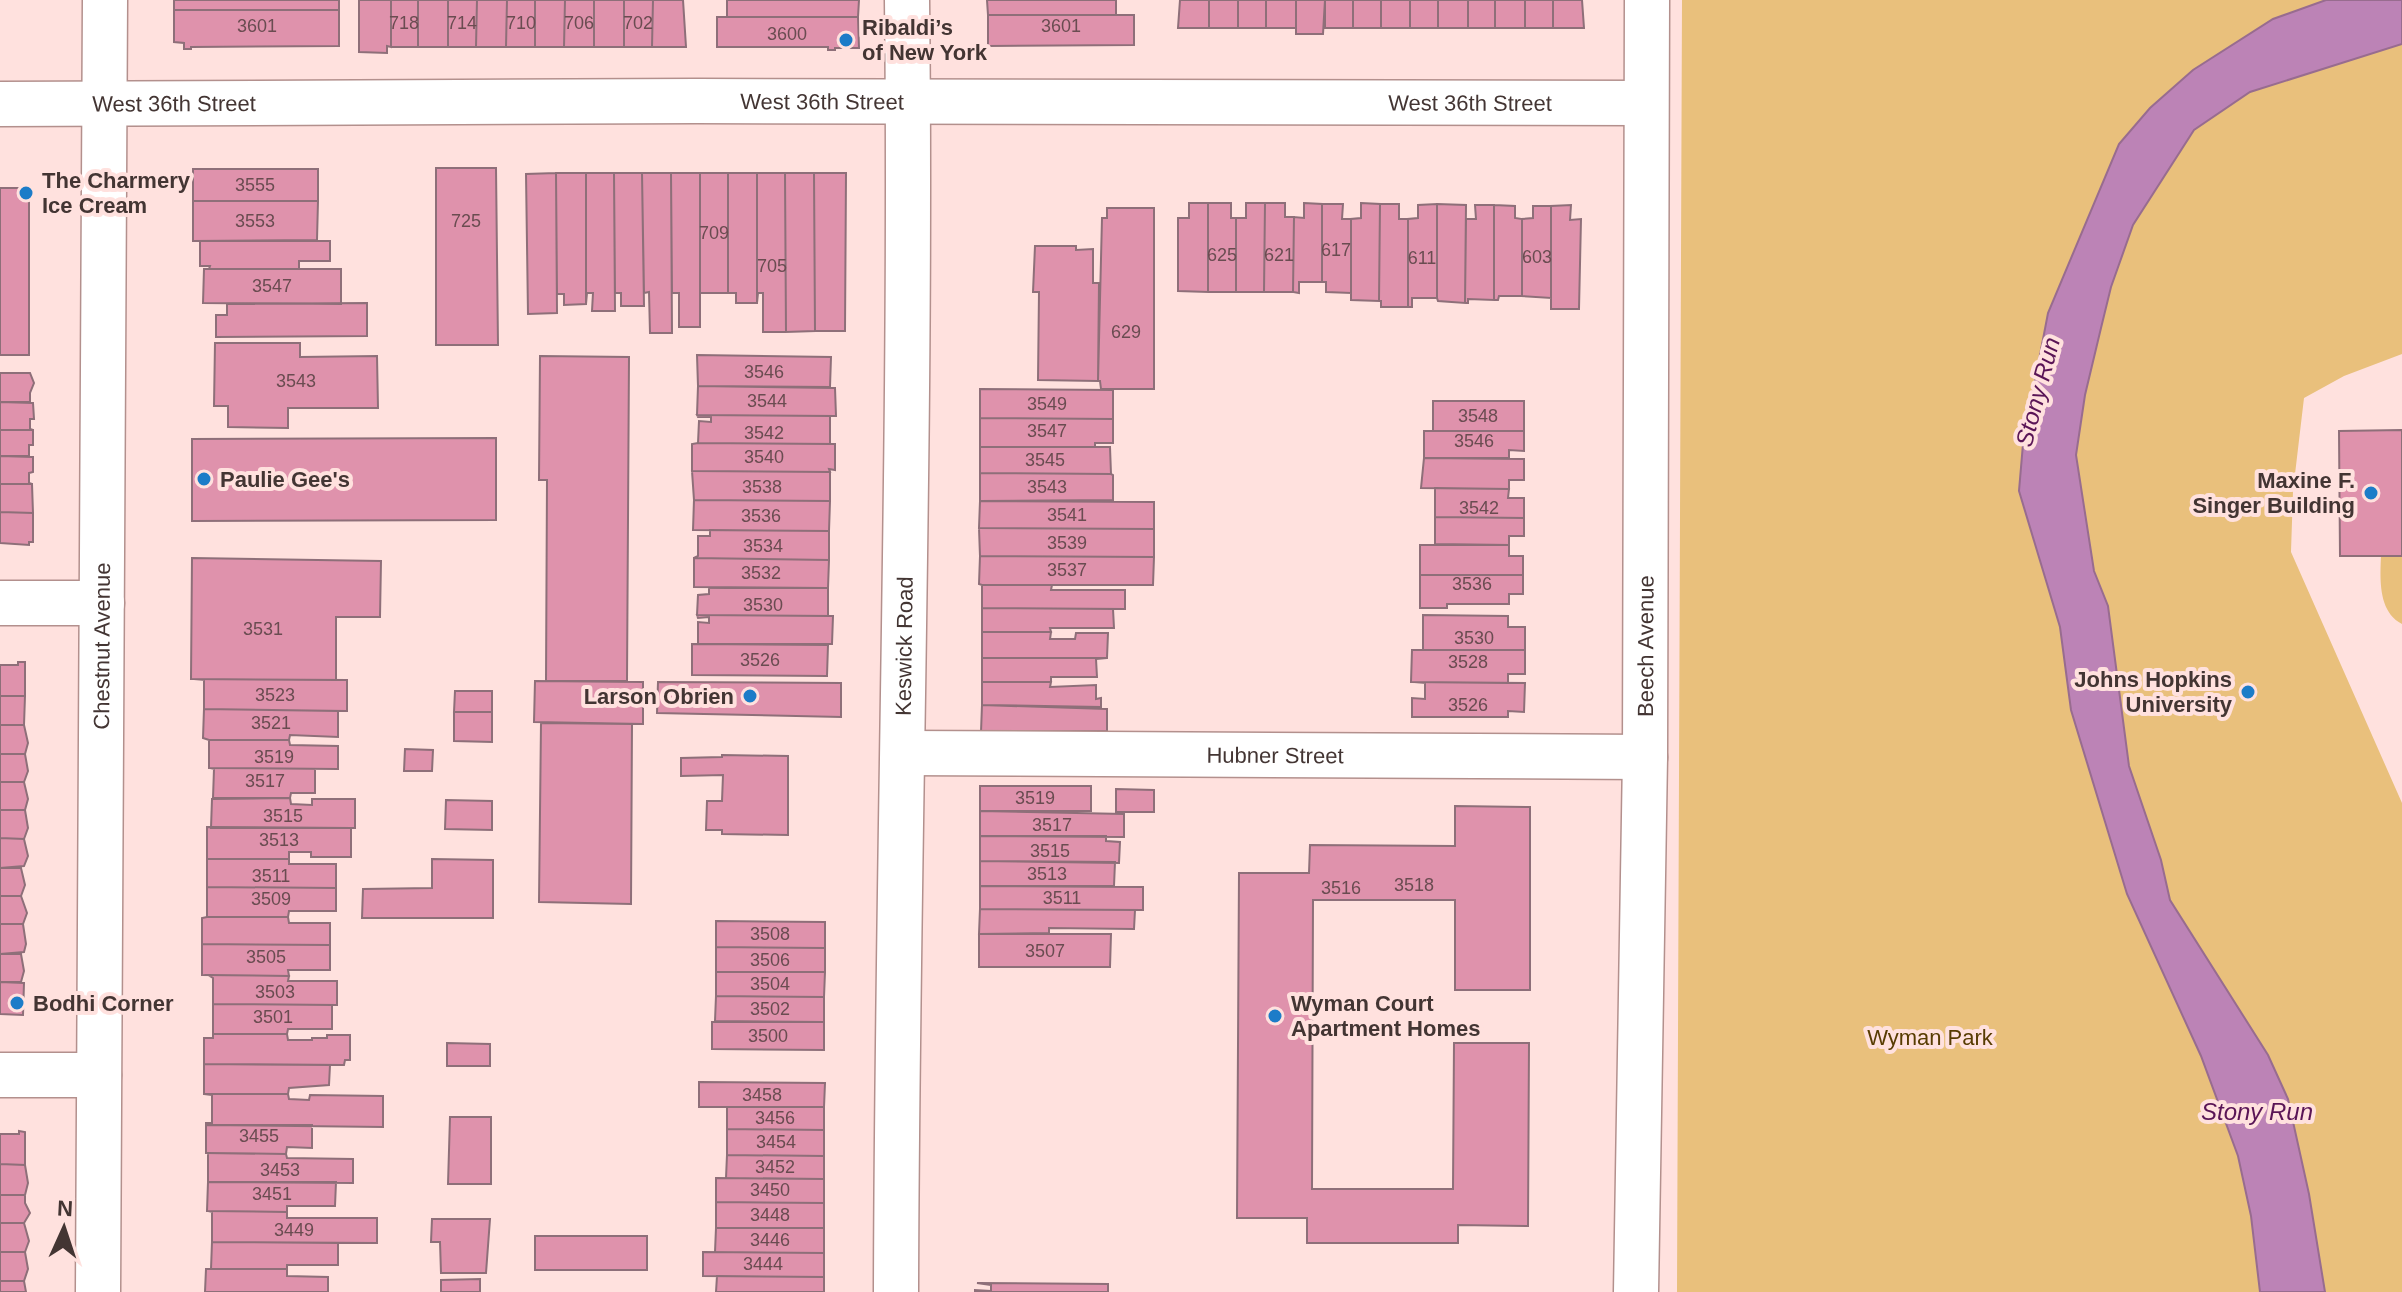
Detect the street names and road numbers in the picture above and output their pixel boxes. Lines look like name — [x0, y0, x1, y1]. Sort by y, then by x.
street label: West 36th Street — [740, 89, 904, 114]
street label: West 36th Street — [1388, 90, 1552, 116]
street label: West 36th Street — [92, 91, 256, 117]
street label: Chestnut Avenue — [89, 562, 115, 730]
street label: Beech Avenue — [1633, 575, 1658, 717]
street label: Keswick Road — [891, 576, 918, 716]
street label: Hubner Street — [1206, 743, 1344, 768]

